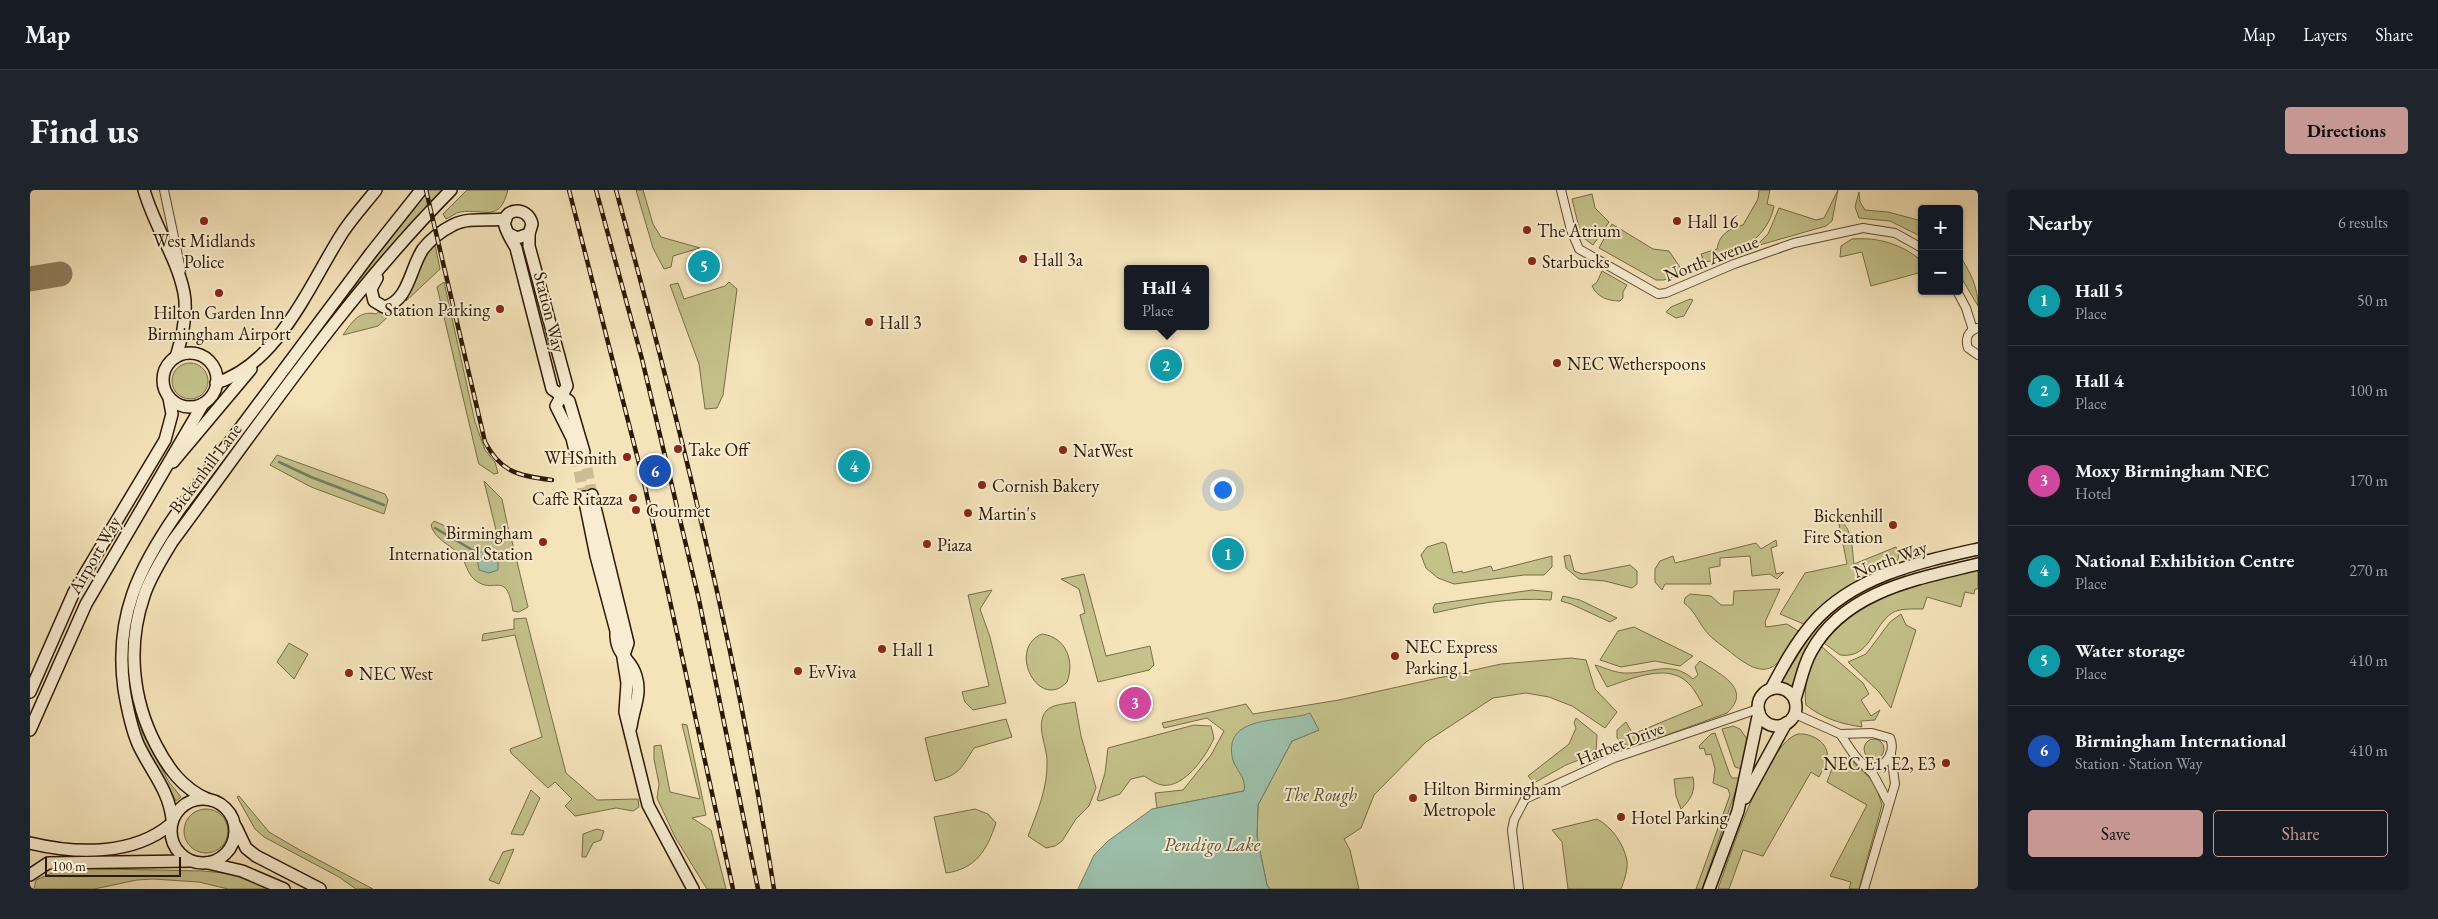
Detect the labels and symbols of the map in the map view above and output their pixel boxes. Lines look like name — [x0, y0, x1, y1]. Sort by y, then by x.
place label: Hall 16 — [1687, 210, 1739, 233]
marker: West Midlands Police — [198, 215, 210, 227]
marker: Hall 16 — [1671, 215, 1683, 227]
place label: The Atrium — [1537, 219, 1621, 242]
marker: The Atrium — [1521, 224, 1533, 236]
place label: West Midlands Police — [153, 229, 255, 273]
street label: North Avenue — [1660, 229, 1762, 287]
pin: 5 — [688, 247, 720, 285]
place label: Hall 3a — [1033, 248, 1084, 271]
place label: Starbucks — [1542, 250, 1610, 273]
marker: Hall 3a — [1017, 253, 1029, 265]
marker: Starbucks — [1526, 255, 1538, 267]
street label: Station Way — [529, 269, 571, 355]
marker: Hilton Garden Inn Birmingham Airport — [213, 287, 225, 299]
place label: Station Parking — [384, 298, 490, 321]
place label: Hilton Garden Inn Birmingham Airport — [147, 301, 291, 345]
marker: Station Parking — [494, 303, 506, 315]
place label: Hall 3 — [879, 311, 922, 334]
marker: Hall 3 — [863, 316, 875, 328]
pin: 2 — [1150, 346, 1182, 384]
place label: NEC Wetherspoons — [1567, 352, 1706, 375]
marker: NEC Wetherspoons — [1551, 357, 1563, 369]
street label: Bickenhill Lane — [163, 418, 247, 518]
place label: Take Off — [688, 438, 751, 461]
place label: NatWest — [1073, 439, 1134, 462]
marker: Take Off — [672, 443, 684, 455]
marker: NatWest — [1057, 444, 1069, 456]
place label: WHSmith — [544, 446, 617, 469]
pin: 4 — [838, 447, 870, 485]
marker: WHSmith — [621, 451, 633, 463]
pin: 6 — [639, 452, 671, 490]
place label: Cornish Bakery — [992, 474, 1100, 497]
your location — [1210, 477, 1236, 503]
marker: Cornish Bakery — [976, 479, 988, 491]
place label: Caffè Ritazza — [532, 487, 624, 510]
marker: Caffè Ritazza — [627, 492, 639, 504]
place label: Gourmet — [646, 499, 711, 522]
place label: Martin's — [978, 502, 1036, 525]
marker: Gourmet — [630, 504, 642, 516]
place label: Bickenhill Fire Station — [1803, 504, 1883, 548]
marker: Martin's — [962, 507, 974, 519]
street label: Airport Way — [62, 512, 126, 599]
marker: Bickenhill Fire Station — [1887, 519, 1899, 531]
place label: Birmingham International Station — [389, 521, 533, 565]
place label: Piaza — [937, 533, 973, 556]
pin: 1 — [1212, 535, 1244, 573]
street label: North Way — [1850, 535, 1930, 583]
marker: Birmingham International Station — [537, 536, 549, 548]
marker: Piaza — [921, 538, 933, 550]
place label: NEC Express Parking 1 — [1405, 635, 1498, 679]
place label: Hall 1 — [892, 638, 935, 661]
marker: Hall 1 — [876, 643, 888, 655]
marker: NEC Express Parking 1 — [1389, 650, 1401, 662]
place label: EvViva — [808, 660, 857, 683]
place label: NEC West — [359, 662, 433, 685]
marker: EvViva — [792, 665, 804, 677]
marker: NEC West — [343, 667, 355, 679]
pin: 3 — [1119, 684, 1151, 722]
street label: Harbet Drive — [1573, 716, 1667, 770]
place label: NEC E1, E2, E3 — [1823, 752, 1936, 775]
marker: NEC E1, E2, E3 — [1940, 757, 1952, 769]
place label: Hilton Birmingham Metropole — [1423, 777, 1561, 821]
park label: The Rough — [1283, 783, 1357, 807]
marker: Hilton Birmingham Metropole — [1407, 792, 1419, 804]
place label: Hotel Parking — [1631, 806, 1728, 829]
marker: Hotel Parking — [1615, 811, 1627, 823]
water label: Pendigo Lake — [1164, 832, 1261, 857]
scale bar — [45, 854, 181, 877]

